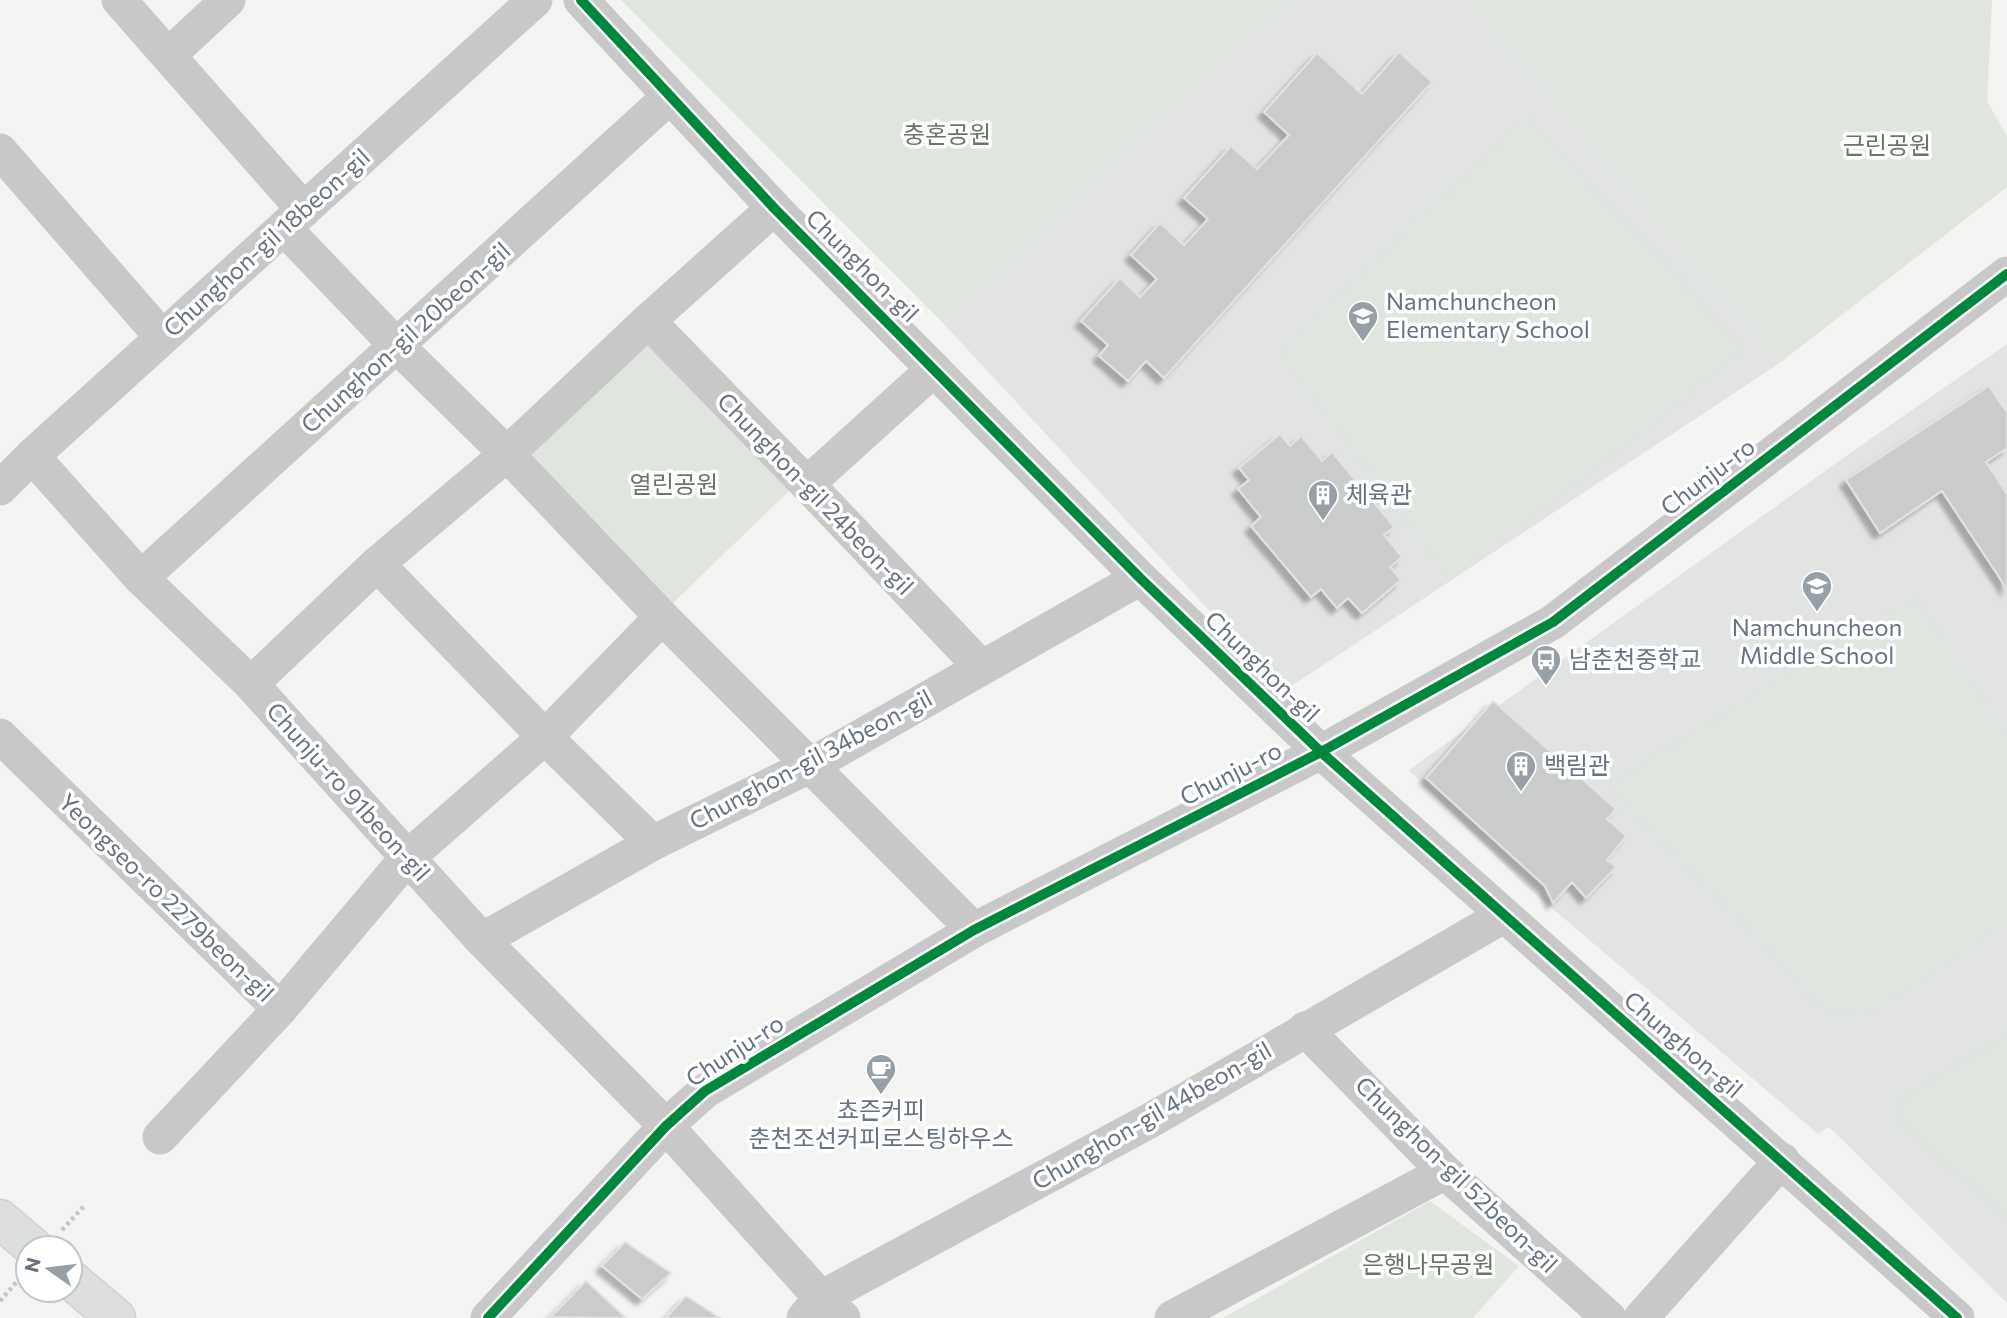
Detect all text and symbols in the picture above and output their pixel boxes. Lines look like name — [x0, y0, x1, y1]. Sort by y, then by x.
park label: 충혼공원 — [903, 119, 991, 148]
park label: 근린공원 — [1843, 130, 1931, 159]
street label: Chunghon-gil 18beon-gil — [157, 142, 375, 342]
street label: Chunghon-gil — [801, 202, 926, 327]
street label: Chunghon-gil 20beon-gil — [294, 235, 516, 438]
place label: Namchuncheon Elementary School — [1386, 286, 1590, 343]
school or university icon: Namchuncheon Elementary School — [1346, 299, 1380, 343]
street label: Chunghon-gil 24beon-gil — [712, 386, 920, 600]
street label: Chunju-ro — [1654, 431, 1760, 521]
park label: 열린공원 — [630, 469, 718, 498]
building icon: 체육관 — [1306, 478, 1340, 522]
place label: 체육관 — [1346, 479, 1412, 508]
school or university icon: Namchuncheon Middle School — [1800, 569, 1834, 613]
street label: Chunghon-gil — [1200, 604, 1326, 728]
place label: Namchuncheon Middle School — [1732, 612, 1902, 669]
bus stop icon: 남춘천중학교 — [1529, 643, 1563, 687]
place label: 남춘천중학교 — [1569, 644, 1701, 673]
street label: Chunghon-gil 34beon-gil — [684, 682, 937, 835]
street label: Chunju-ro 91beon-gil — [261, 696, 437, 886]
street label: Chunju-ro — [1174, 735, 1286, 811]
building icon: 백림관 — [1504, 749, 1538, 793]
place label: 백림관 — [1544, 750, 1610, 779]
street label: Yeongseo-ro 2279beon-gil — [54, 787, 281, 1007]
street label: Chunghon-gil — [1619, 984, 1749, 1103]
street label: Chunju-ro — [680, 1007, 788, 1092]
street label: Chunghon-gil 44beon-gil — [1026, 1034, 1276, 1195]
cafe icon: 쵸즌커피 춘천조선커피로스팅하우스 — [864, 1052, 898, 1096]
street label: Chunghon-gil 52beon-gil — [1350, 1070, 1564, 1278]
place label: 쵸즌커피 춘천조선커피로스팅하우스 — [749, 1095, 1013, 1152]
north arrow — [14, 1234, 84, 1304]
park label: 은행나무공원 — [1362, 1249, 1494, 1278]
text: N — [19, 1255, 45, 1274]

